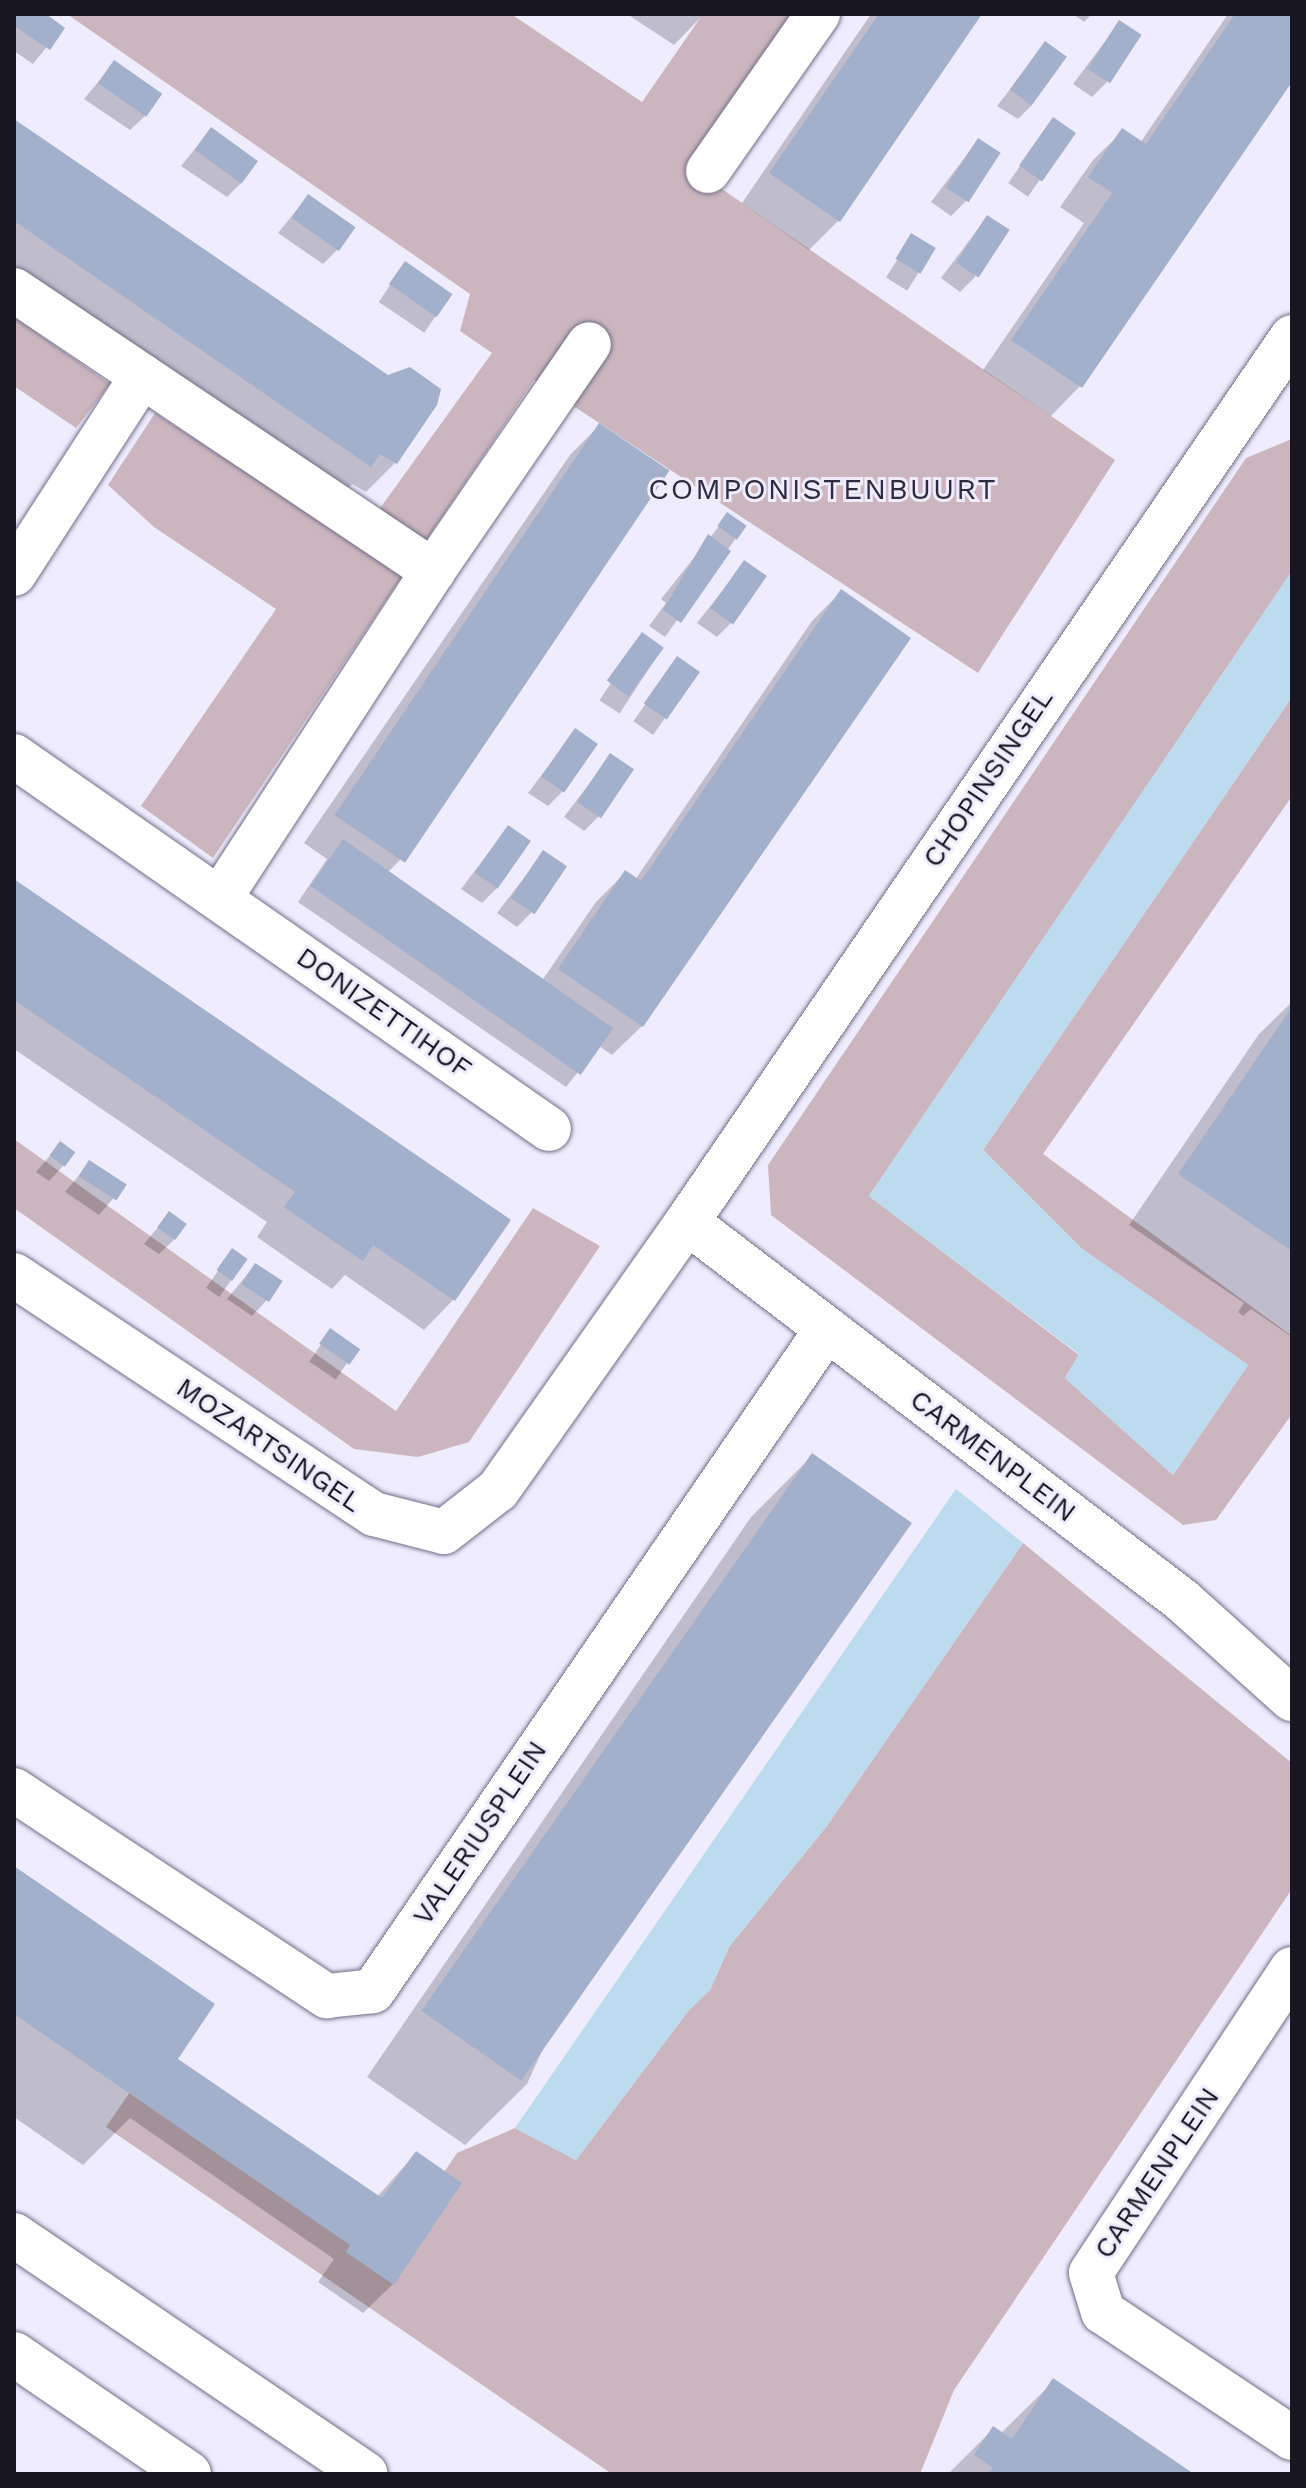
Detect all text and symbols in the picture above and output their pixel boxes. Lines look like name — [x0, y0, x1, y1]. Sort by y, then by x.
district label: COMPONISTENBUURT — [648, 471, 998, 507]
street label: CHOPINSINGEL — [916, 682, 1060, 874]
street label: DONIZETTIHOF — [290, 940, 478, 1086]
street label: MOZARTSINGEL — [170, 1371, 368, 1519]
street label: CARMENPLEIN — [903, 1383, 1083, 1529]
street label: VALERIUSPLEIN — [406, 1735, 554, 1931]
street label: CARMENPLEIN — [1087, 2081, 1227, 2265]

